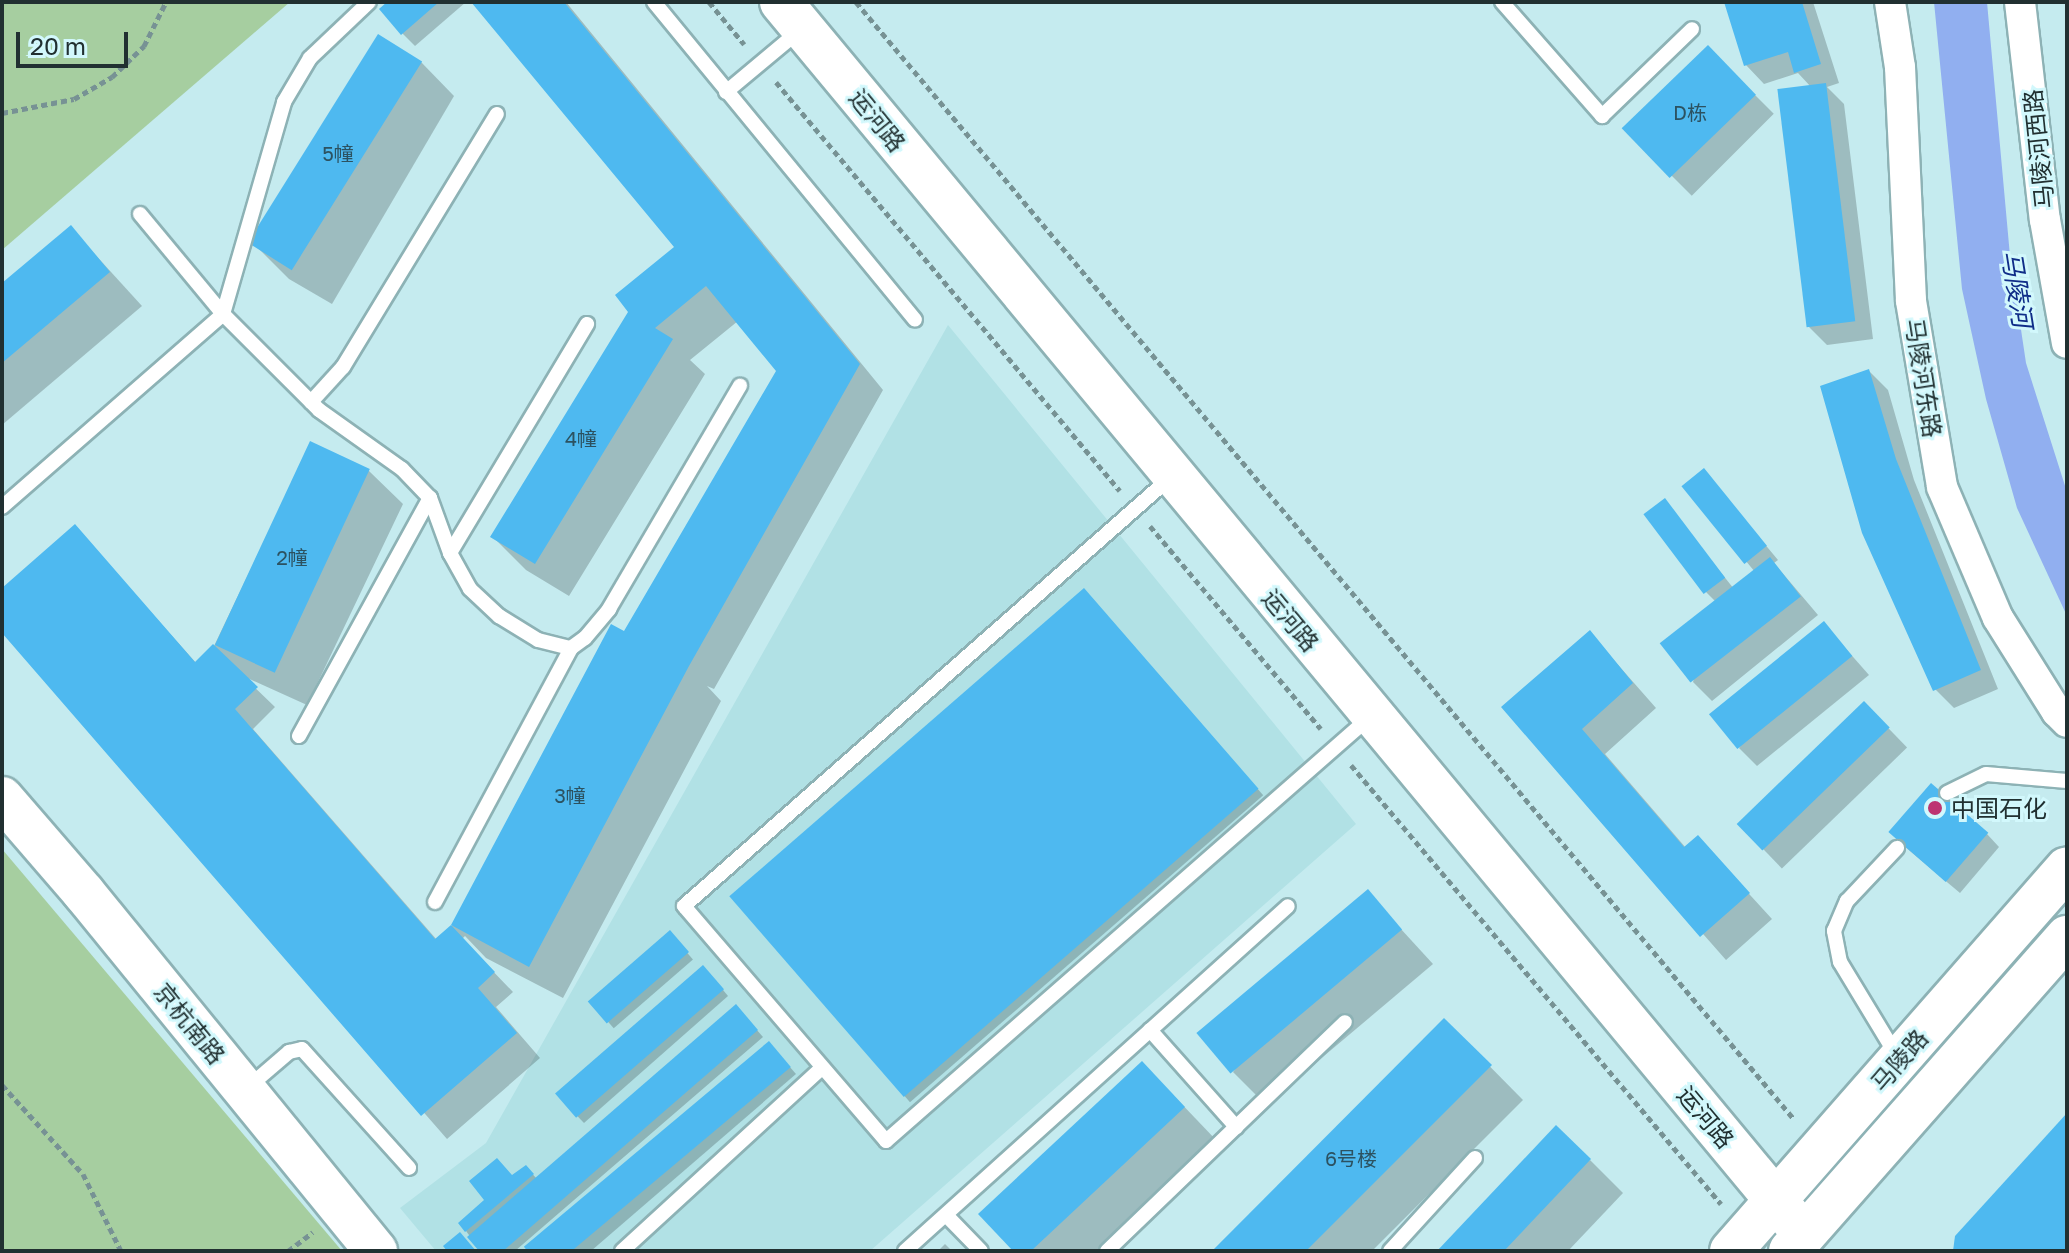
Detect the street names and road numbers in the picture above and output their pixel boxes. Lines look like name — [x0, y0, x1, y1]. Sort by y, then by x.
street label: 运河路 — [844, 83, 912, 157]
street label: 马陵河西路 — [2017, 88, 2059, 210]
street label: 马陵河东路 — [1900, 316, 1948, 440]
street label: 运河路 — [1257, 583, 1325, 657]
street label: 京杭南路 — [149, 977, 231, 1069]
street label: 马陵路 — [1865, 1023, 1933, 1097]
street label: 运河路 — [1672, 1080, 1740, 1154]

